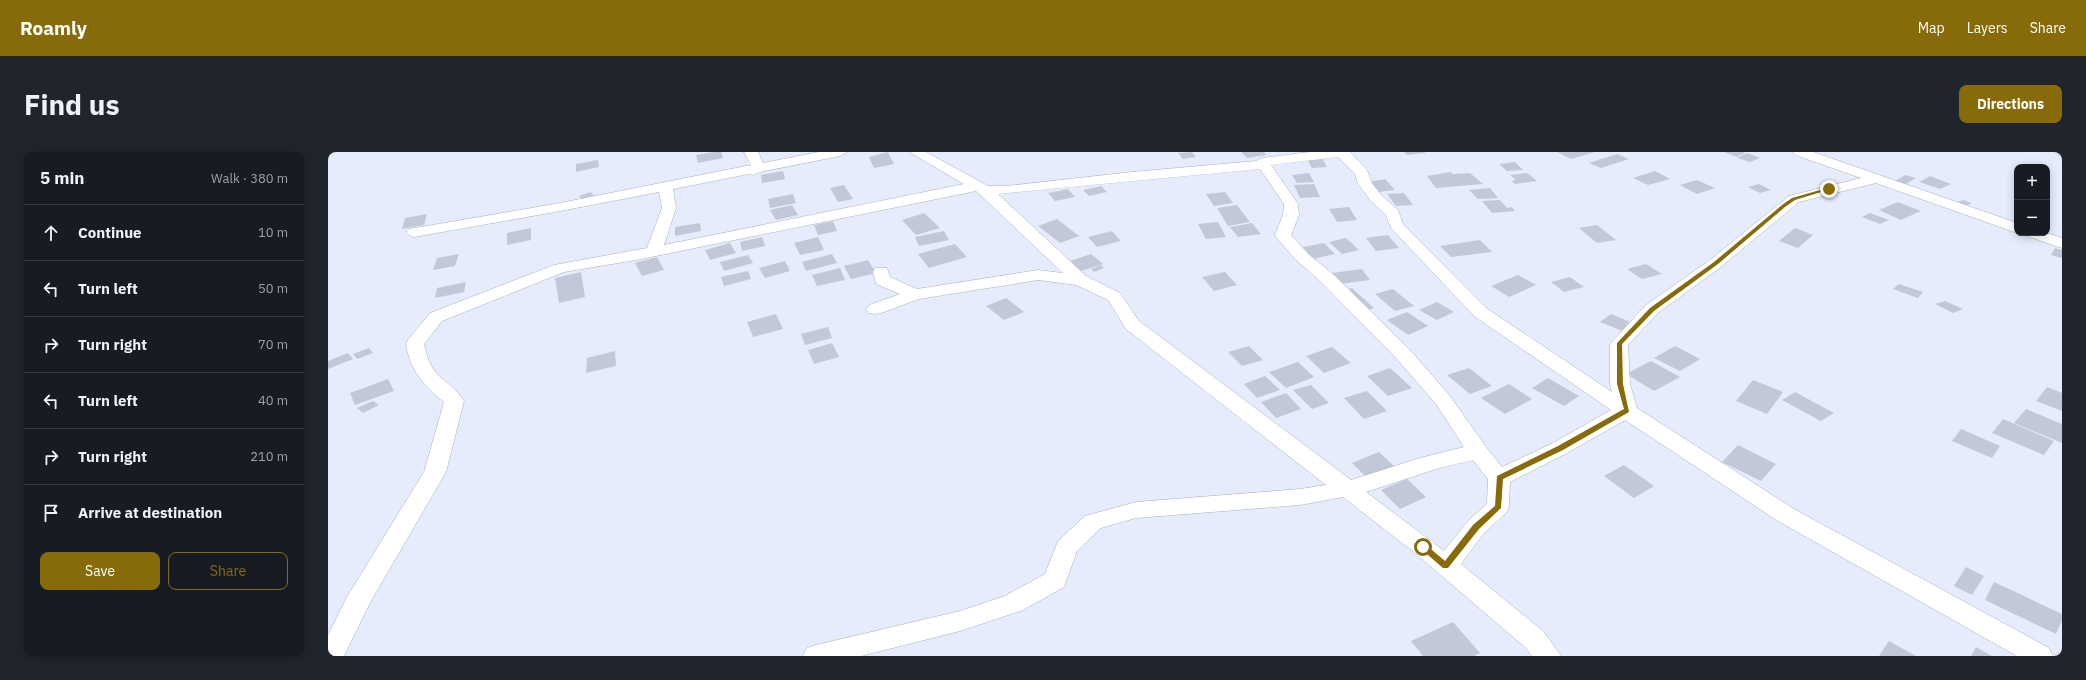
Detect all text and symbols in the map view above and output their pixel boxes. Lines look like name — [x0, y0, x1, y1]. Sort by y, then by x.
text: Roamly — [20, 16, 87, 40]
text: Map — [1918, 19, 1945, 37]
text: Layers — [1967, 19, 2008, 37]
text: Share — [2030, 19, 2066, 37]
button: Directions — [1959, 85, 2062, 123]
text: Find us — [24, 86, 120, 123]
map controls — [2014, 164, 2050, 236]
button: + — [2014, 164, 2050, 200]
text: 5 min — [40, 167, 84, 189]
text: Walk · 380 m — [211, 170, 288, 187]
route end — [1820, 180, 1838, 198]
button: − — [2014, 200, 2050, 236]
icon: ahead — [40, 222, 62, 244]
text: Continue — [78, 223, 142, 242]
text: 10 m — [258, 224, 288, 241]
icon: left — [40, 278, 62, 300]
text: Turn left — [78, 279, 138, 298]
text: 50 m — [258, 280, 288, 297]
icon: right — [40, 334, 62, 356]
text: Turn right — [78, 335, 147, 354]
text: 70 m — [258, 336, 288, 353]
icon: left — [40, 390, 62, 412]
text: Turn left — [78, 391, 138, 410]
text: 40 m — [258, 392, 288, 409]
icon: right — [40, 446, 62, 468]
text: Turn right — [78, 447, 147, 466]
text: 210 m — [250, 448, 288, 465]
icon: arrive — [40, 502, 62, 524]
text: Arrive at destination — [78, 503, 222, 522]
route start — [1414, 538, 1432, 556]
button: Save — [40, 552, 160, 590]
button: Share — [168, 552, 288, 590]

